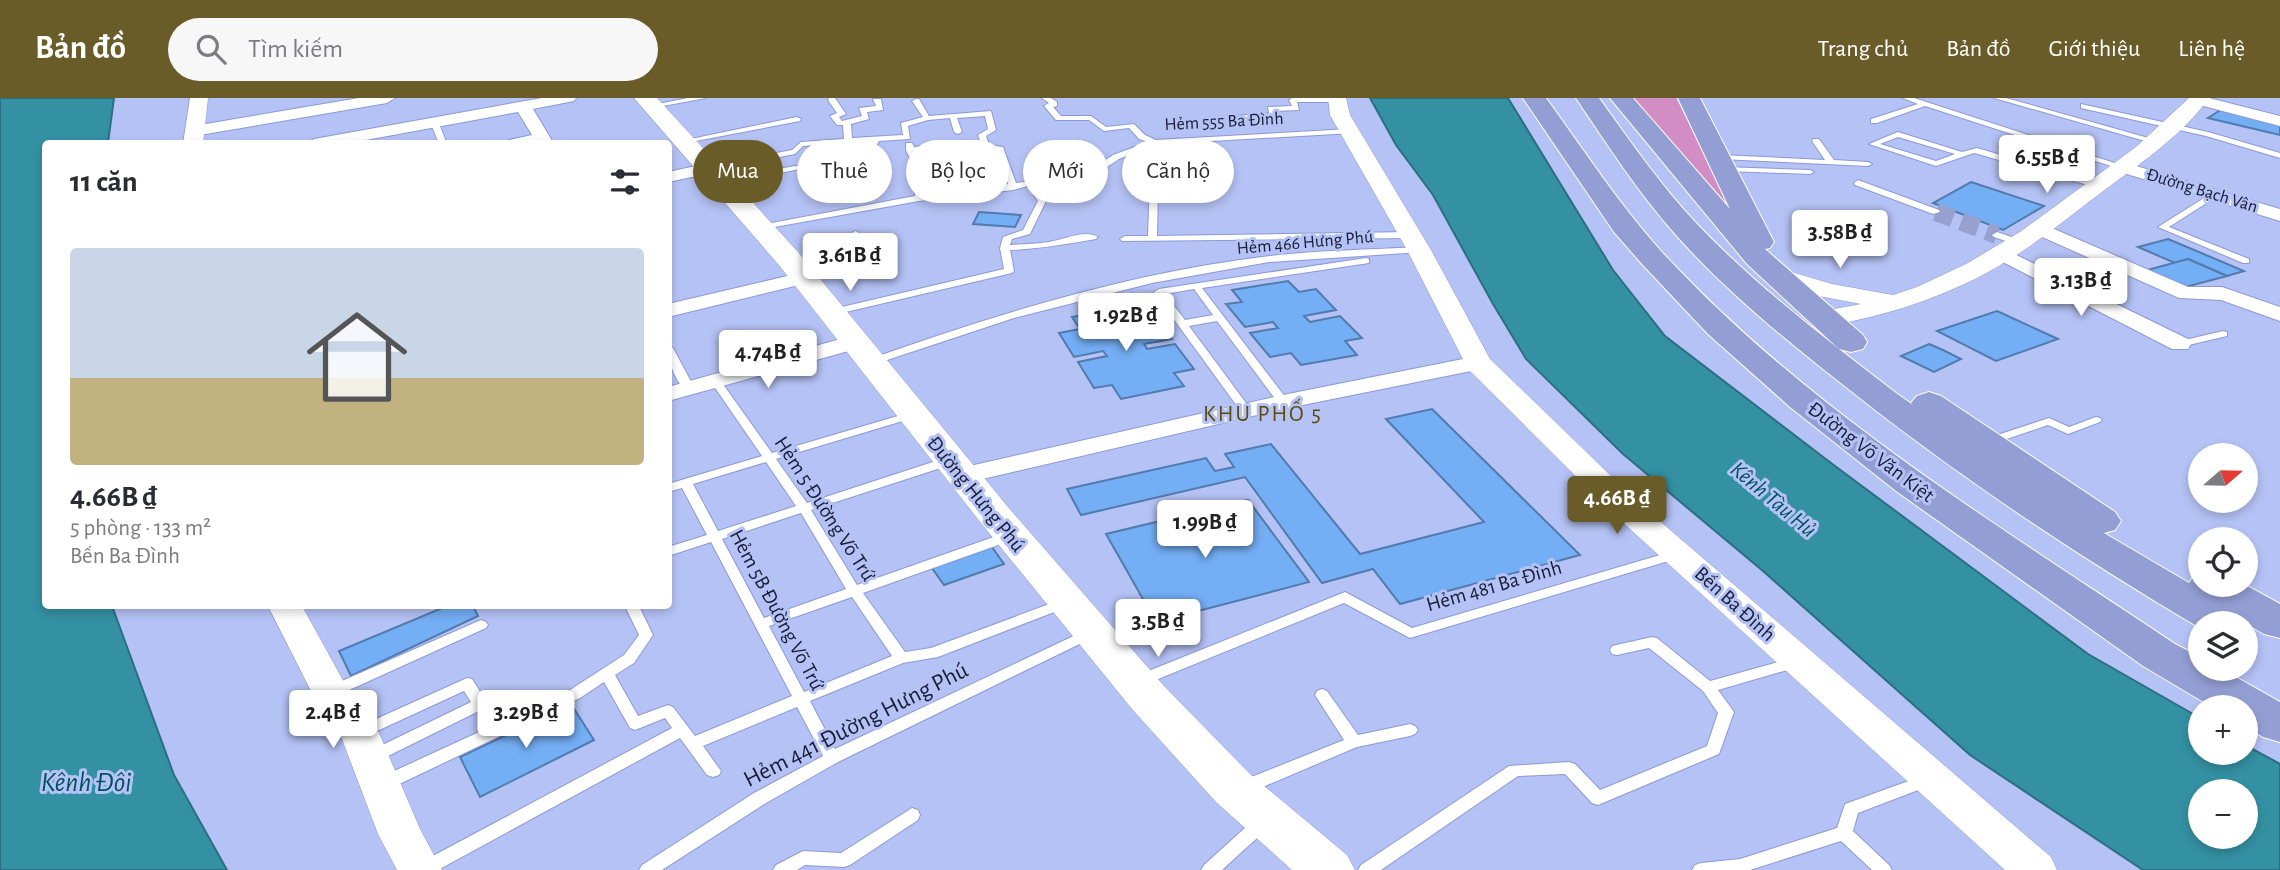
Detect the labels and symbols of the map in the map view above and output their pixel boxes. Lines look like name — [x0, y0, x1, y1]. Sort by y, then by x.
street label: Hẻm 555 Ba Đình — [1164, 110, 1284, 134]
pin: 6.55B ₫ — [1982, 136, 2112, 195]
street label: Đường Bạch Vân — [2144, 166, 2260, 216]
pin: 3.58B ₫ — [1775, 211, 1905, 270]
street label: Hẻm 466 Hưng Phú — [1236, 228, 1374, 258]
pin: 3.61B ₫ — [785, 234, 915, 293]
pin: 3.13B ₫ — [2016, 258, 2146, 318]
pin: 1.92B ₫ — [1061, 294, 1191, 353]
pin: 4.74B ₫ — [703, 330, 833, 390]
district label: KHU PHỐ 5 — [1203, 398, 1323, 426]
street label: Đường Võ Văn Kiệt — [1804, 398, 1938, 506]
street label: Đường Hưng Phú — [923, 432, 1029, 556]
street label: Hẻm 5 Đường Võ Trứ — [770, 433, 880, 585]
north arrow — [2188, 443, 2258, 513]
water label: Kênh Tàu Hủ — [1726, 458, 1820, 542]
pin: 4.66B ₫ — [1552, 476, 1682, 536]
pin: 1.99B ₫ — [1140, 500, 1270, 560]
street label: Hẻm 5B Đường Võ Trứ — [726, 526, 828, 694]
street label: Hẻm 481 Ba Đình — [1424, 557, 1564, 615]
street label: Bến Ba Đình — [1691, 563, 1779, 645]
pin: 3.5B ₫ — [1101, 600, 1215, 659]
street label: Hẻm 441 Đường Hưng Phú — [740, 658, 972, 792]
pin: 2.4B ₫ — [276, 690, 390, 750]
pin: 3.29B ₫ — [461, 690, 591, 750]
water label: Kênh Đôi — [41, 769, 131, 797]

